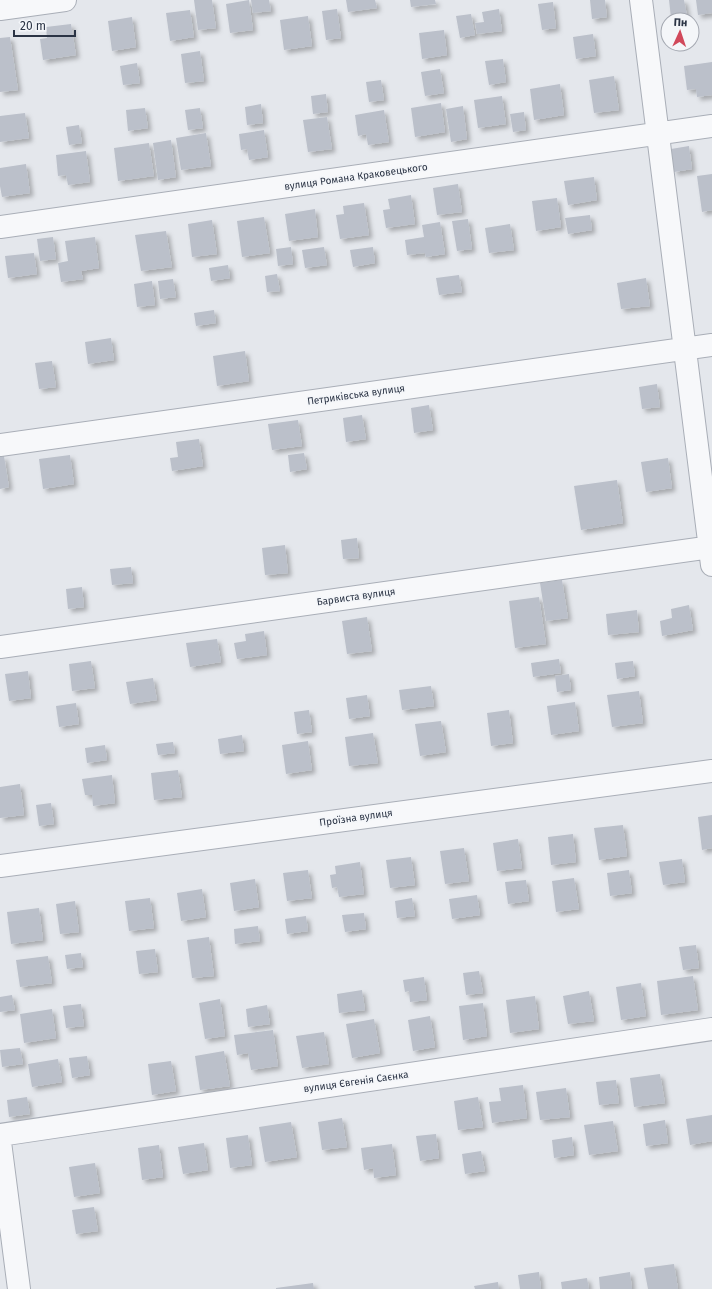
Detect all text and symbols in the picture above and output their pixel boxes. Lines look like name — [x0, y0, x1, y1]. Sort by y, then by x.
scale bar — [14, 12, 75, 38]
north arrow — [660, 12, 700, 52]
text: Пн — [673, 16, 688, 29]
text: 20 m — [20, 19, 46, 33]
street label: вулиця Романа Краковецького — [284, 161, 429, 193]
street label: Петриківська вулиця — [306, 381, 406, 408]
street label: Барвиста вулиця — [316, 586, 396, 608]
street label: Проїзна вулиця — [318, 806, 393, 829]
street label: вулиця Євгенія Саєнка — [303, 1068, 409, 1095]

